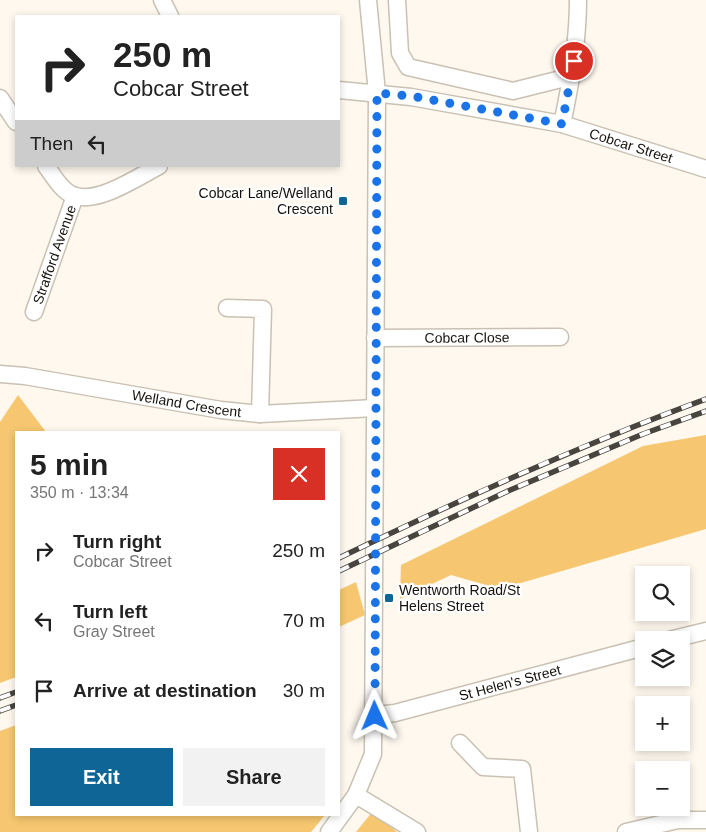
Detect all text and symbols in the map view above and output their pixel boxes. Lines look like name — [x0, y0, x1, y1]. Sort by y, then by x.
icon: right — [30, 35, 95, 100]
text: 250 m — [113, 35, 212, 74]
pin — [553, 40, 595, 82]
icon: arrive — [560, 47, 588, 75]
text: Cobcar Street — [113, 76, 249, 101]
street label: Cobcar Street — [587, 125, 675, 166]
icon: left — [83, 130, 111, 158]
text: Then — [30, 133, 73, 154]
place label: Cobcar Lane/Welland Crescent — [199, 185, 333, 217]
marker: Cobcar Lane/Welland Crescent — [337, 195, 349, 207]
street label: Strafford Avenue — [29, 203, 79, 306]
street label: Cobcar Close — [424, 329, 510, 346]
street label: Welland Crescent — [131, 387, 242, 420]
text: 5 min — [30, 448, 108, 481]
button: close — [273, 448, 325, 500]
text: 350 m · 13:34 — [30, 484, 129, 501]
text: Turn right — [73, 531, 161, 552]
icon: right — [30, 537, 58, 565]
text: 250 m — [272, 540, 325, 561]
text: Cobcar Street — [73, 553, 172, 570]
map controls — [635, 566, 690, 816]
button: search — [635, 566, 690, 621]
place label: Wentworth Road/St Helens Street — [399, 582, 520, 614]
marker: Wentworth Road/St Helens Street — [383, 592, 395, 604]
text: Turn left — [73, 601, 148, 622]
icon: left — [30, 607, 58, 635]
text: 70 m — [283, 610, 325, 631]
text: Gray Street — [73, 623, 155, 640]
button: layers — [635, 631, 690, 686]
street label: St Helen's Street — [457, 661, 563, 704]
icon: arrive — [30, 677, 58, 705]
text: Arrive at destination — [73, 680, 257, 701]
text: 30 m — [283, 680, 325, 701]
position arrow — [348, 689, 400, 741]
button: + — [635, 696, 690, 751]
button: Exit — [30, 748, 173, 806]
button: Share — [183, 748, 325, 806]
button: − — [635, 761, 690, 816]

